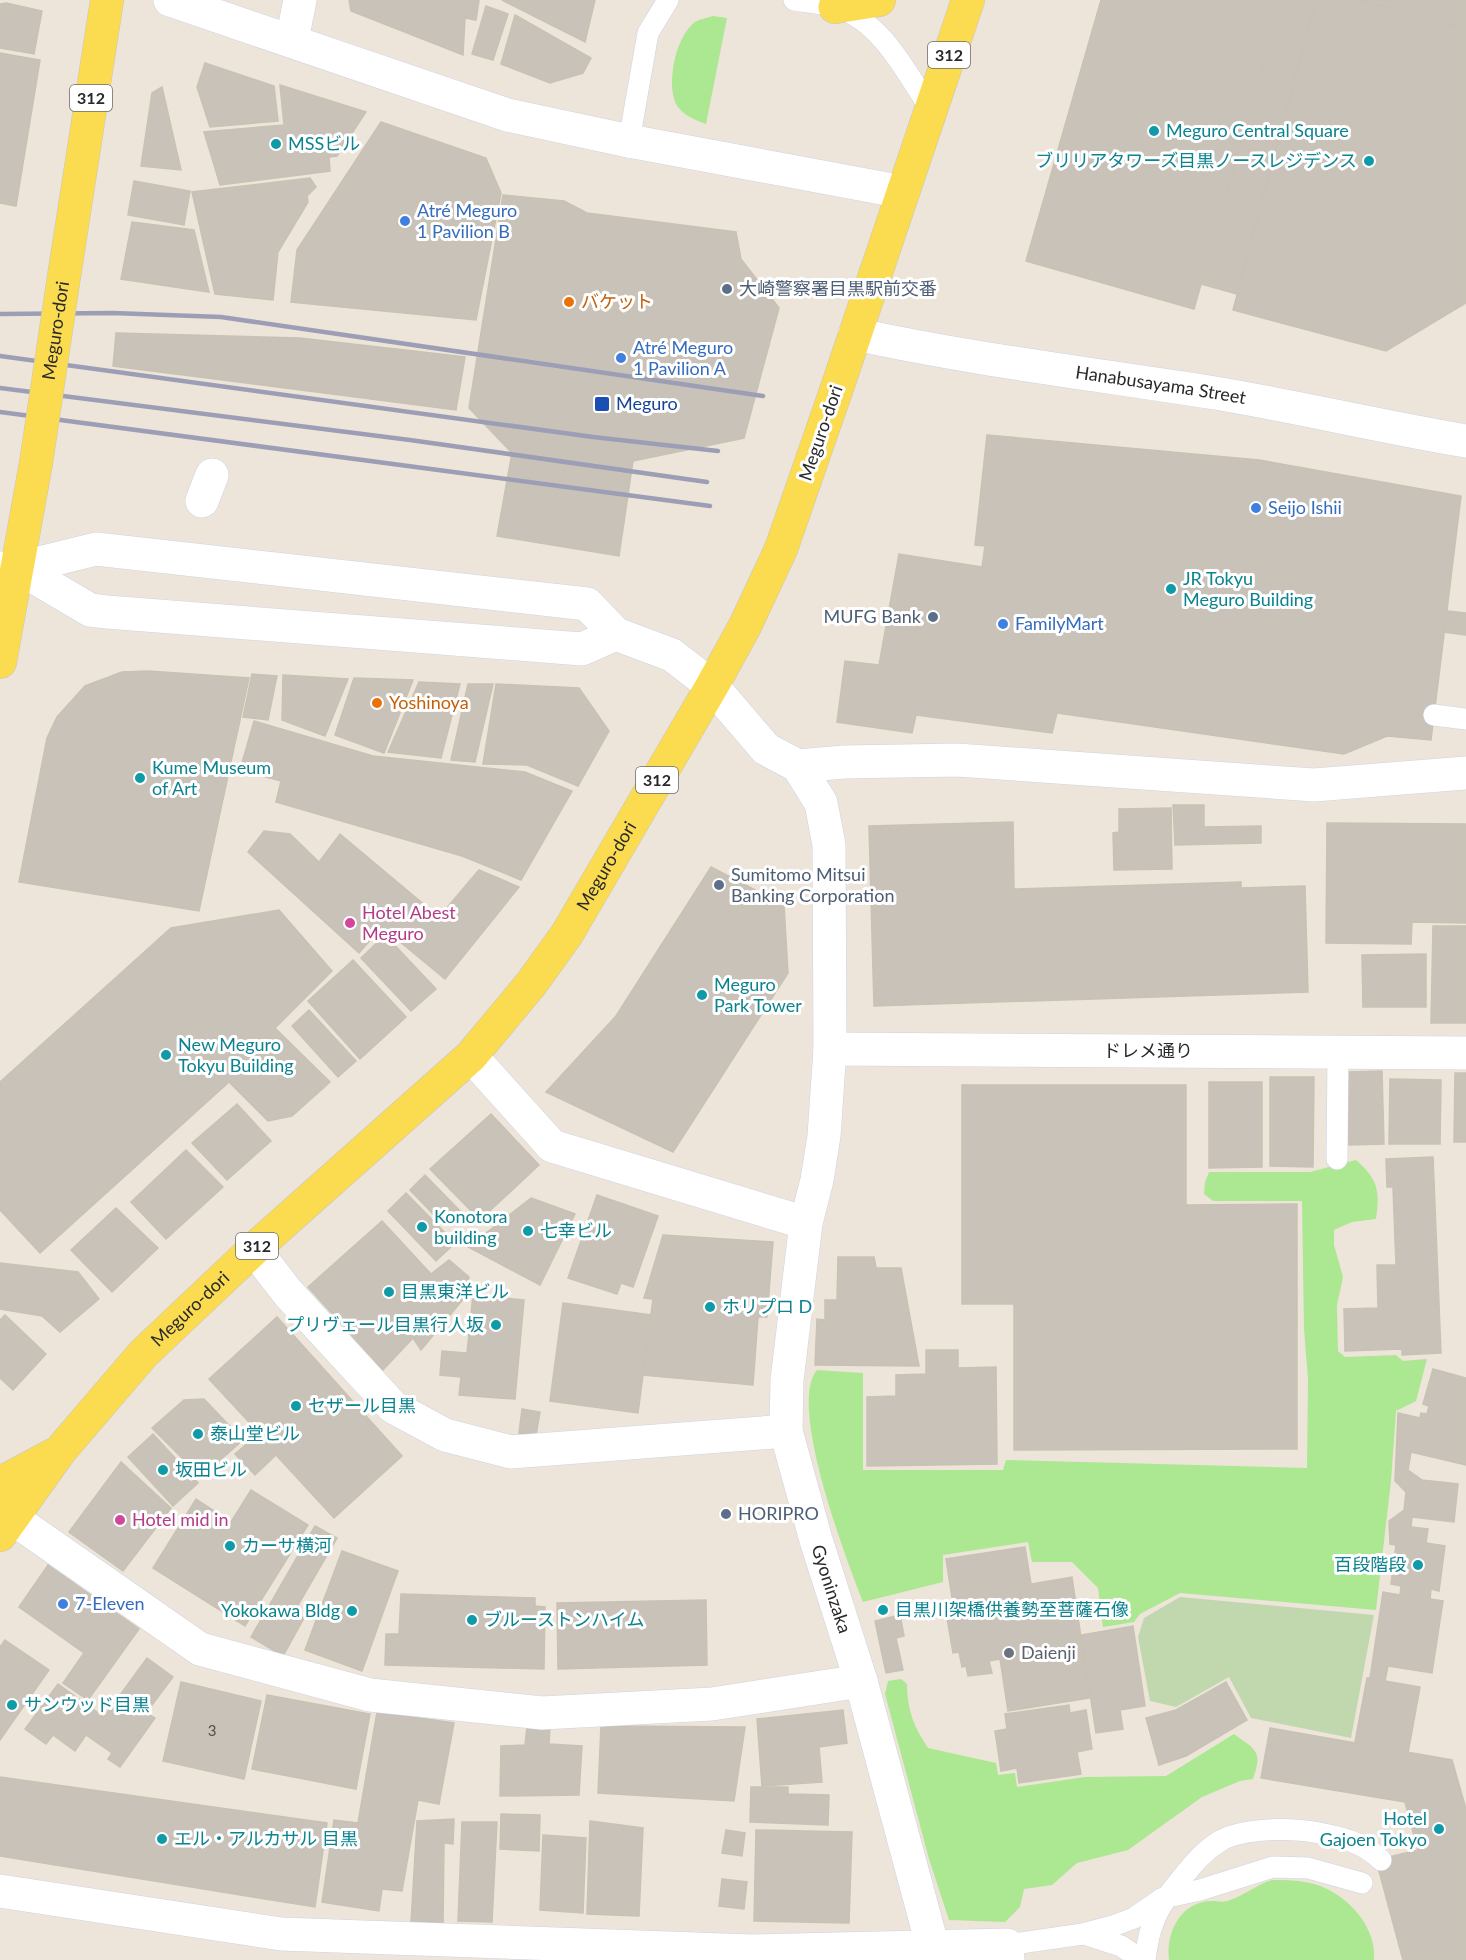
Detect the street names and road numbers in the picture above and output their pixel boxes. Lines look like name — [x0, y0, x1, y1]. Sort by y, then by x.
road number: 312 — [928, 42, 970, 68]
road number: 312 — [70, 85, 112, 111]
street label: Meguro-dori — [37, 279, 73, 381]
street label: Hanabusayama Street — [1074, 360, 1248, 408]
street label: Meguro-dori — [793, 382, 847, 483]
road number: 312 — [636, 767, 678, 793]
street label: Meguro-dori — [571, 817, 640, 914]
street label: ドレメ通り — [1103, 1039, 1193, 1061]
road number: 312 — [236, 1233, 278, 1259]
street label: Meguro-dori — [146, 1266, 233, 1351]
street label: Gyoninzaka — [807, 1542, 857, 1636]

